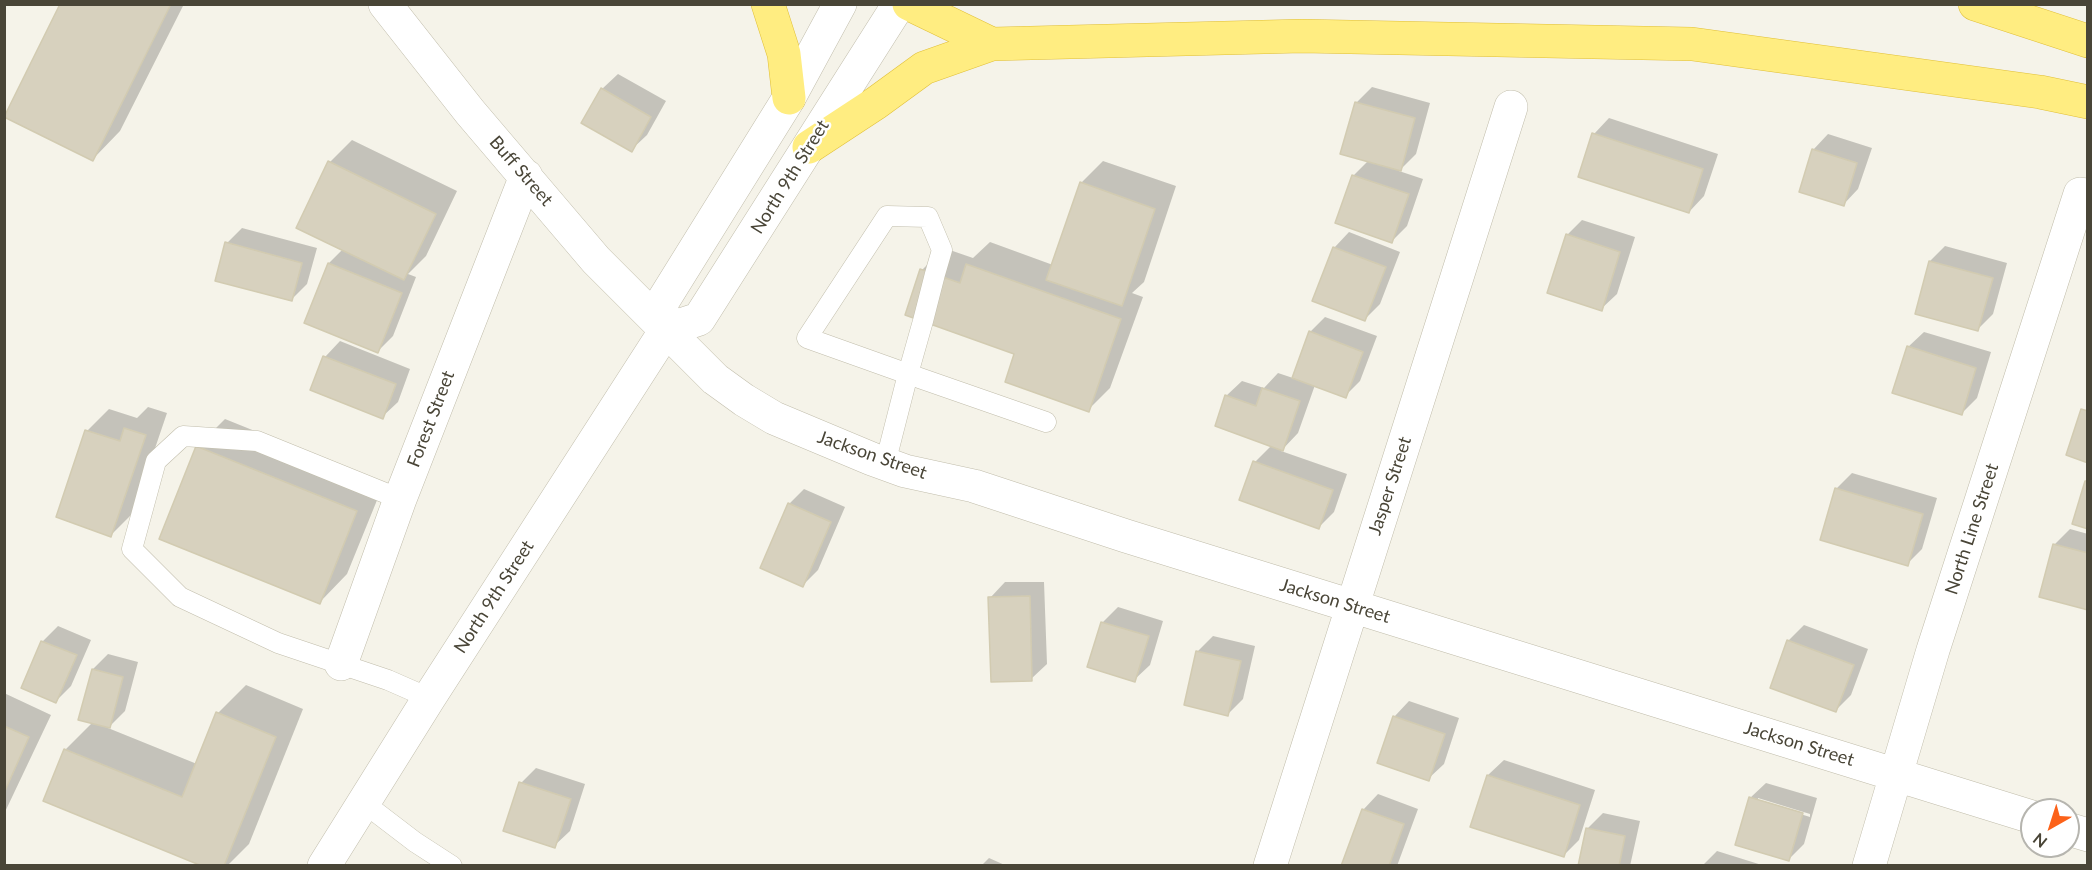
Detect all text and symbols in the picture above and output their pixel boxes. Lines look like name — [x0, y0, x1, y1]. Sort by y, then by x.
street label: North 9th Street — [746, 116, 834, 238]
street label: Buff Street — [485, 132, 557, 210]
street label: Forest Street — [403, 368, 459, 470]
street label: Jackson Street — [815, 426, 929, 484]
street label: Jasper Street — [1364, 434, 1416, 538]
street label: North Line Street — [1941, 461, 2003, 597]
street label: North 9th Street — [449, 536, 539, 658]
street label: Jackson Street — [1277, 574, 1393, 628]
street label: Jackson Street — [1741, 717, 1857, 771]
north arrow — [2020, 798, 2080, 858]
text: N — [2029, 830, 2050, 852]

